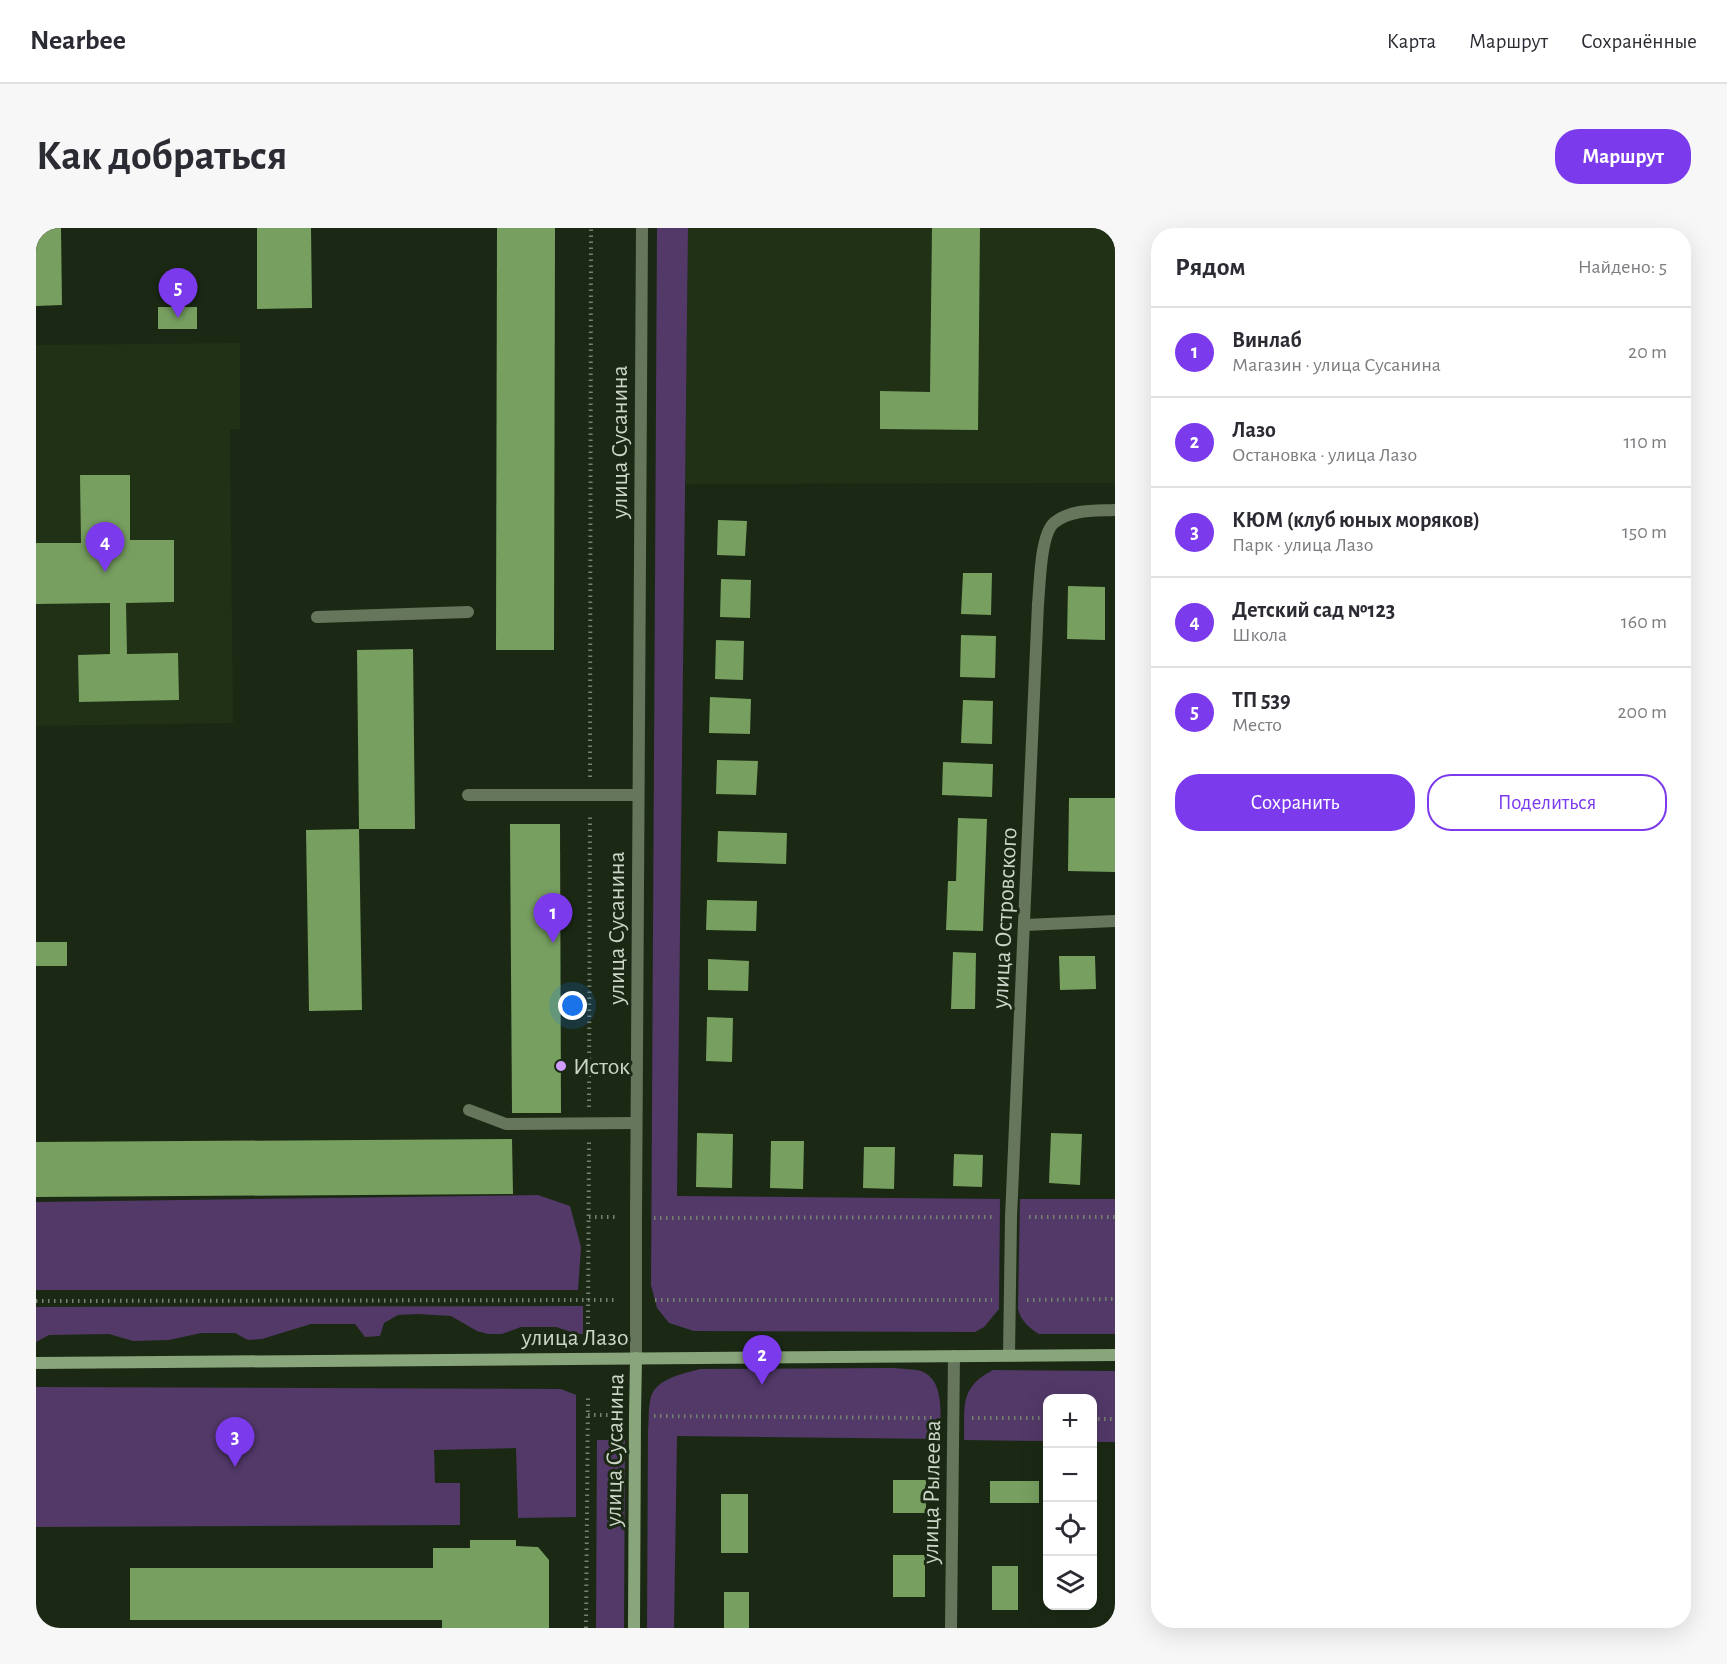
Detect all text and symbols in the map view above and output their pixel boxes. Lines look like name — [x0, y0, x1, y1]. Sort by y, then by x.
text: Nearbee — [30, 27, 126, 55]
text: Карта — [1387, 31, 1436, 52]
text: Маршрут — [1469, 31, 1548, 52]
text: Сохранённые — [1581, 31, 1697, 52]
button: Маршрут — [1555, 129, 1691, 184]
text: Как добраться — [36, 135, 287, 177]
text: Рядом — [1175, 254, 1246, 280]
text: Найдено: 5 — [1578, 257, 1667, 277]
pin: 5 — [158, 268, 198, 318]
text: Винлаб — [1232, 329, 1302, 351]
text: 1 — [1191, 342, 1198, 362]
text: 20 m — [1628, 342, 1667, 362]
text: Магазин · улица Сусанина — [1232, 355, 1441, 375]
street label: улица Сусанина — [608, 365, 632, 520]
text: Лазо — [1232, 419, 1276, 441]
text: 2 — [1190, 432, 1199, 452]
text: 110 m — [1623, 432, 1667, 452]
text: Остановка · улица Лазо — [1232, 445, 1417, 465]
text: КЮМ (клуб юных моряков) — [1232, 509, 1480, 531]
pin: 4 — [86, 522, 124, 572]
text: 3 — [1190, 522, 1199, 542]
text: 150 m — [1622, 522, 1667, 542]
text: Парк · улица Лазо — [1232, 535, 1374, 555]
text: Детский сад №123 — [1232, 599, 1395, 621]
text: 4 — [1189, 612, 1200, 632]
text: 160 m — [1621, 612, 1667, 632]
text: Школа — [1232, 625, 1287, 645]
text: ТП 539 — [1232, 689, 1291, 711]
text: 5 — [1190, 702, 1199, 722]
text: 200 m — [1617, 702, 1667, 722]
text: Место — [1232, 715, 1282, 735]
button: Сохранить — [1175, 774, 1415, 831]
button: Поделиться — [1427, 774, 1667, 831]
street label: улица Островского — [988, 827, 1022, 1010]
street label: улица Сусанина — [605, 851, 629, 1006]
pin: 1 — [534, 894, 572, 943]
your location — [558, 991, 587, 1020]
place label: Исток — [573, 1055, 630, 1079]
marker: Исток — [554, 1059, 568, 1073]
street label: улица Лазо — [520, 1326, 629, 1350]
pin: 2 — [742, 1336, 782, 1385]
street label: улица Сусанина — [602, 1373, 628, 1528]
map controls — [1043, 1394, 1097, 1610]
button: + — [1043, 1394, 1097, 1448]
pin: 3 — [216, 1418, 254, 1467]
street label: улица Рылеева — [919, 1420, 945, 1565]
button: − — [1043, 1448, 1097, 1502]
button: locate — [1043, 1502, 1097, 1556]
button: layers — [1043, 1556, 1097, 1610]

